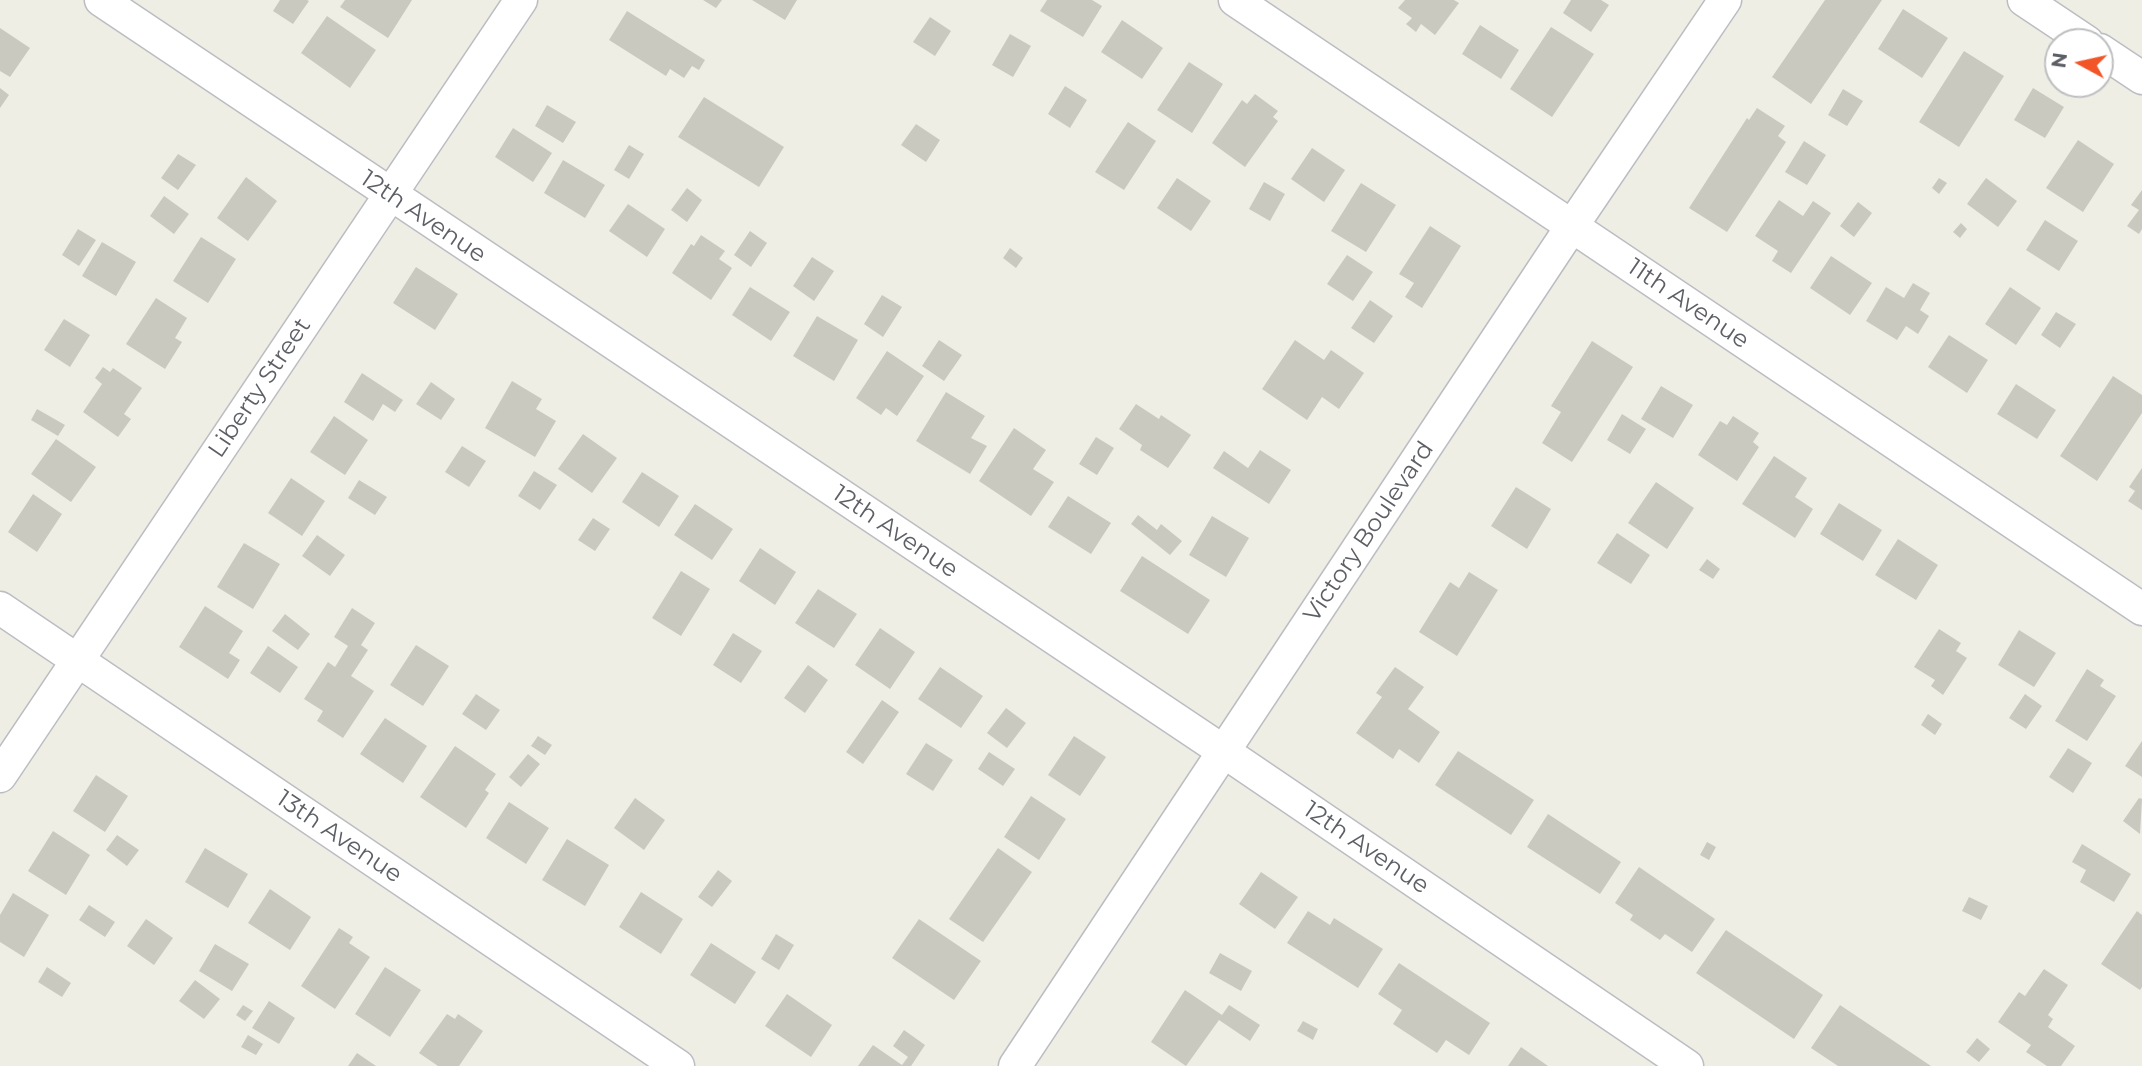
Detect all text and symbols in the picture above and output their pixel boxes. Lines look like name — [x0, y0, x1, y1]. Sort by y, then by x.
north arrow — [2044, 28, 2114, 98]
text: N — [2047, 51, 2072, 69]
street label: 12th Avenue — [355, 164, 491, 270]
street label: 11th Avenue — [1622, 253, 1754, 355]
street label: Liberty Street — [203, 313, 317, 463]
street label: Victory Boulevard — [1298, 436, 1440, 628]
street label: 12th Avenue — [827, 479, 963, 585]
street label: 13th Avenue — [271, 785, 407, 889]
street label: 12th Avenue — [1298, 795, 1434, 901]

